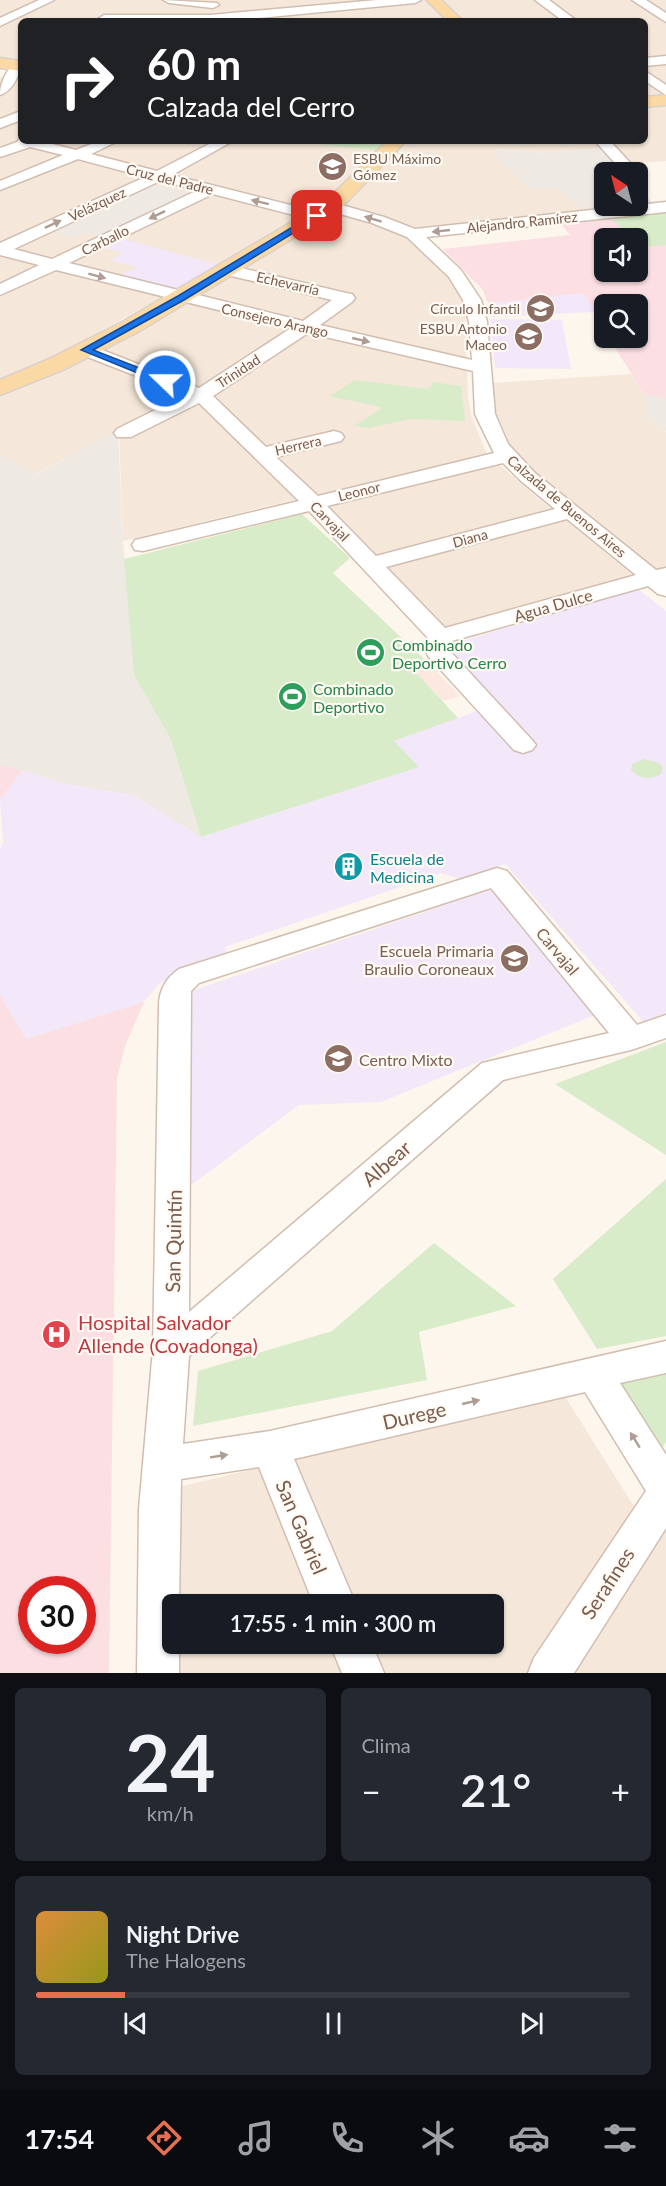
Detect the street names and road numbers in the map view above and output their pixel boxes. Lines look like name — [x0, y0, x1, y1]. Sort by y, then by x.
street label: Cruz del Padre — [125, 160, 215, 198]
street label: Velázquez — [65, 183, 129, 225]
street label: Alejandro Ramírez — [466, 208, 578, 236]
street label: Carballo — [78, 221, 132, 259]
street label: Echevarría — [255, 268, 321, 298]
street label: Consejero Arango — [220, 299, 330, 341]
street label: Trinidad — [213, 351, 263, 391]
street label: Herrera — [273, 431, 323, 459]
street label: Calzada de Buenos Aires — [504, 451, 630, 561]
street label: Leonor — [336, 478, 382, 504]
street label: Carvajal — [307, 497, 353, 545]
street label: Diana — [451, 525, 489, 551]
street label: Agua Dulce — [512, 585, 594, 625]
street label: Carvajal — [533, 923, 583, 979]
street label: Albear — [357, 1135, 416, 1191]
street label: San Quintín — [160, 1189, 186, 1293]
street label: Durege — [380, 1396, 448, 1434]
street label: San Gabriel — [271, 1476, 333, 1578]
street label: Serafines — [575, 1543, 639, 1623]

